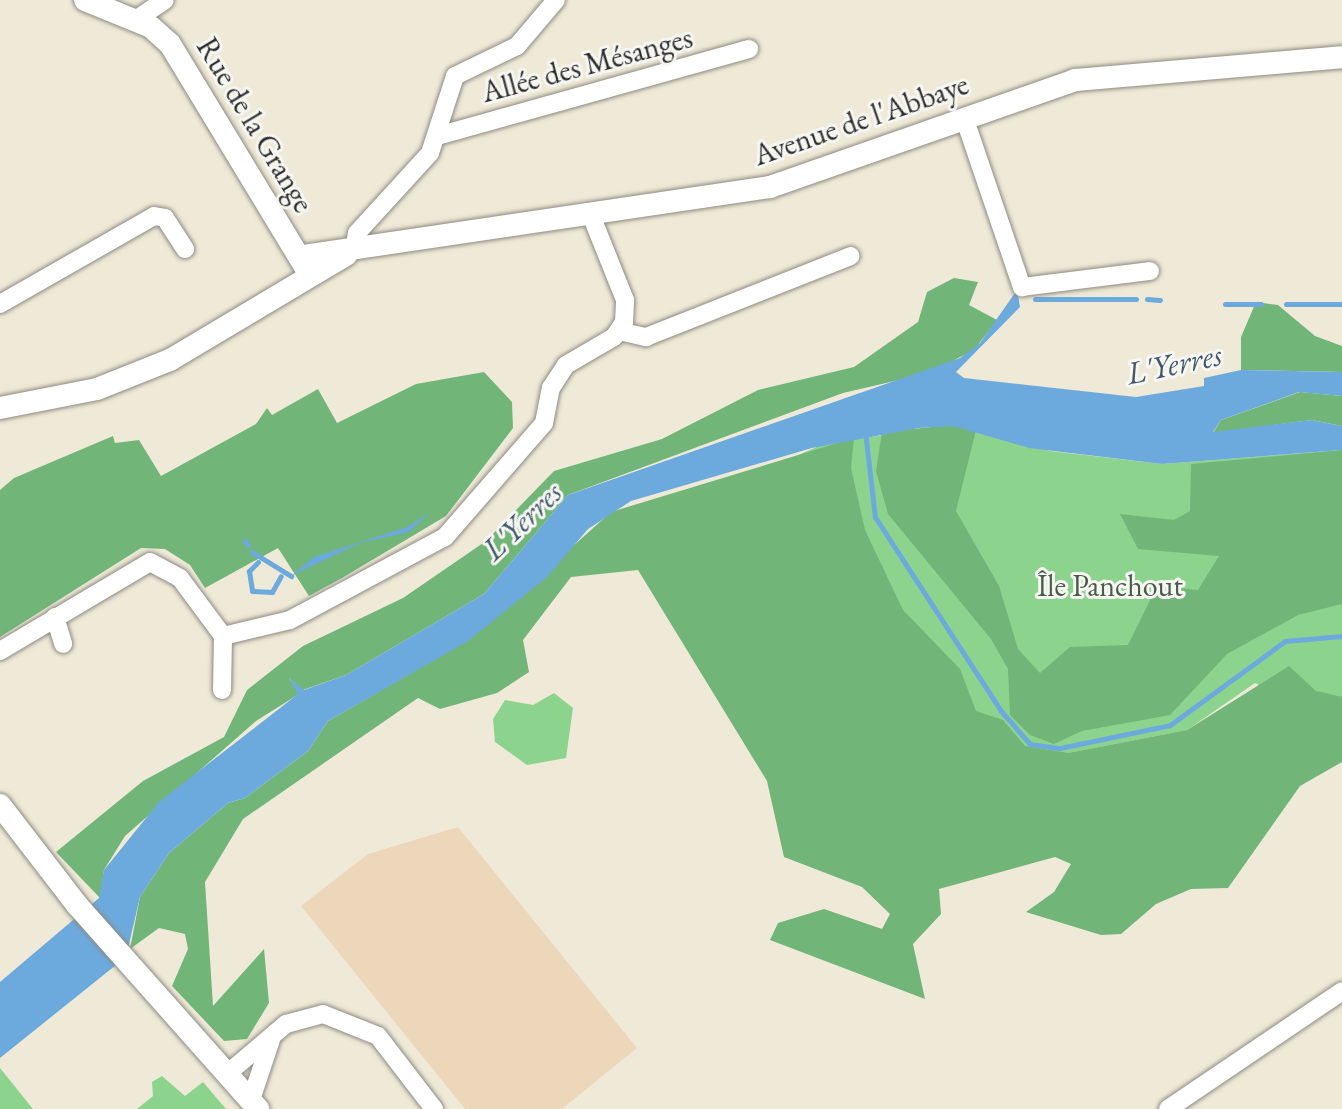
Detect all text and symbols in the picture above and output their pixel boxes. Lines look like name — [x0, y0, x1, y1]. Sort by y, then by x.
street label: Allée des Mésanges — [478, 20, 696, 110]
street label: Rue de la Grange — [189, 31, 321, 219]
street label: Avenue de l'Abbaye — [749, 66, 973, 174]
water label: L'Yerres — [1123, 335, 1225, 393]
water label: L'Yerres — [474, 474, 570, 568]
park label: Île Panchout — [1037, 568, 1183, 604]

